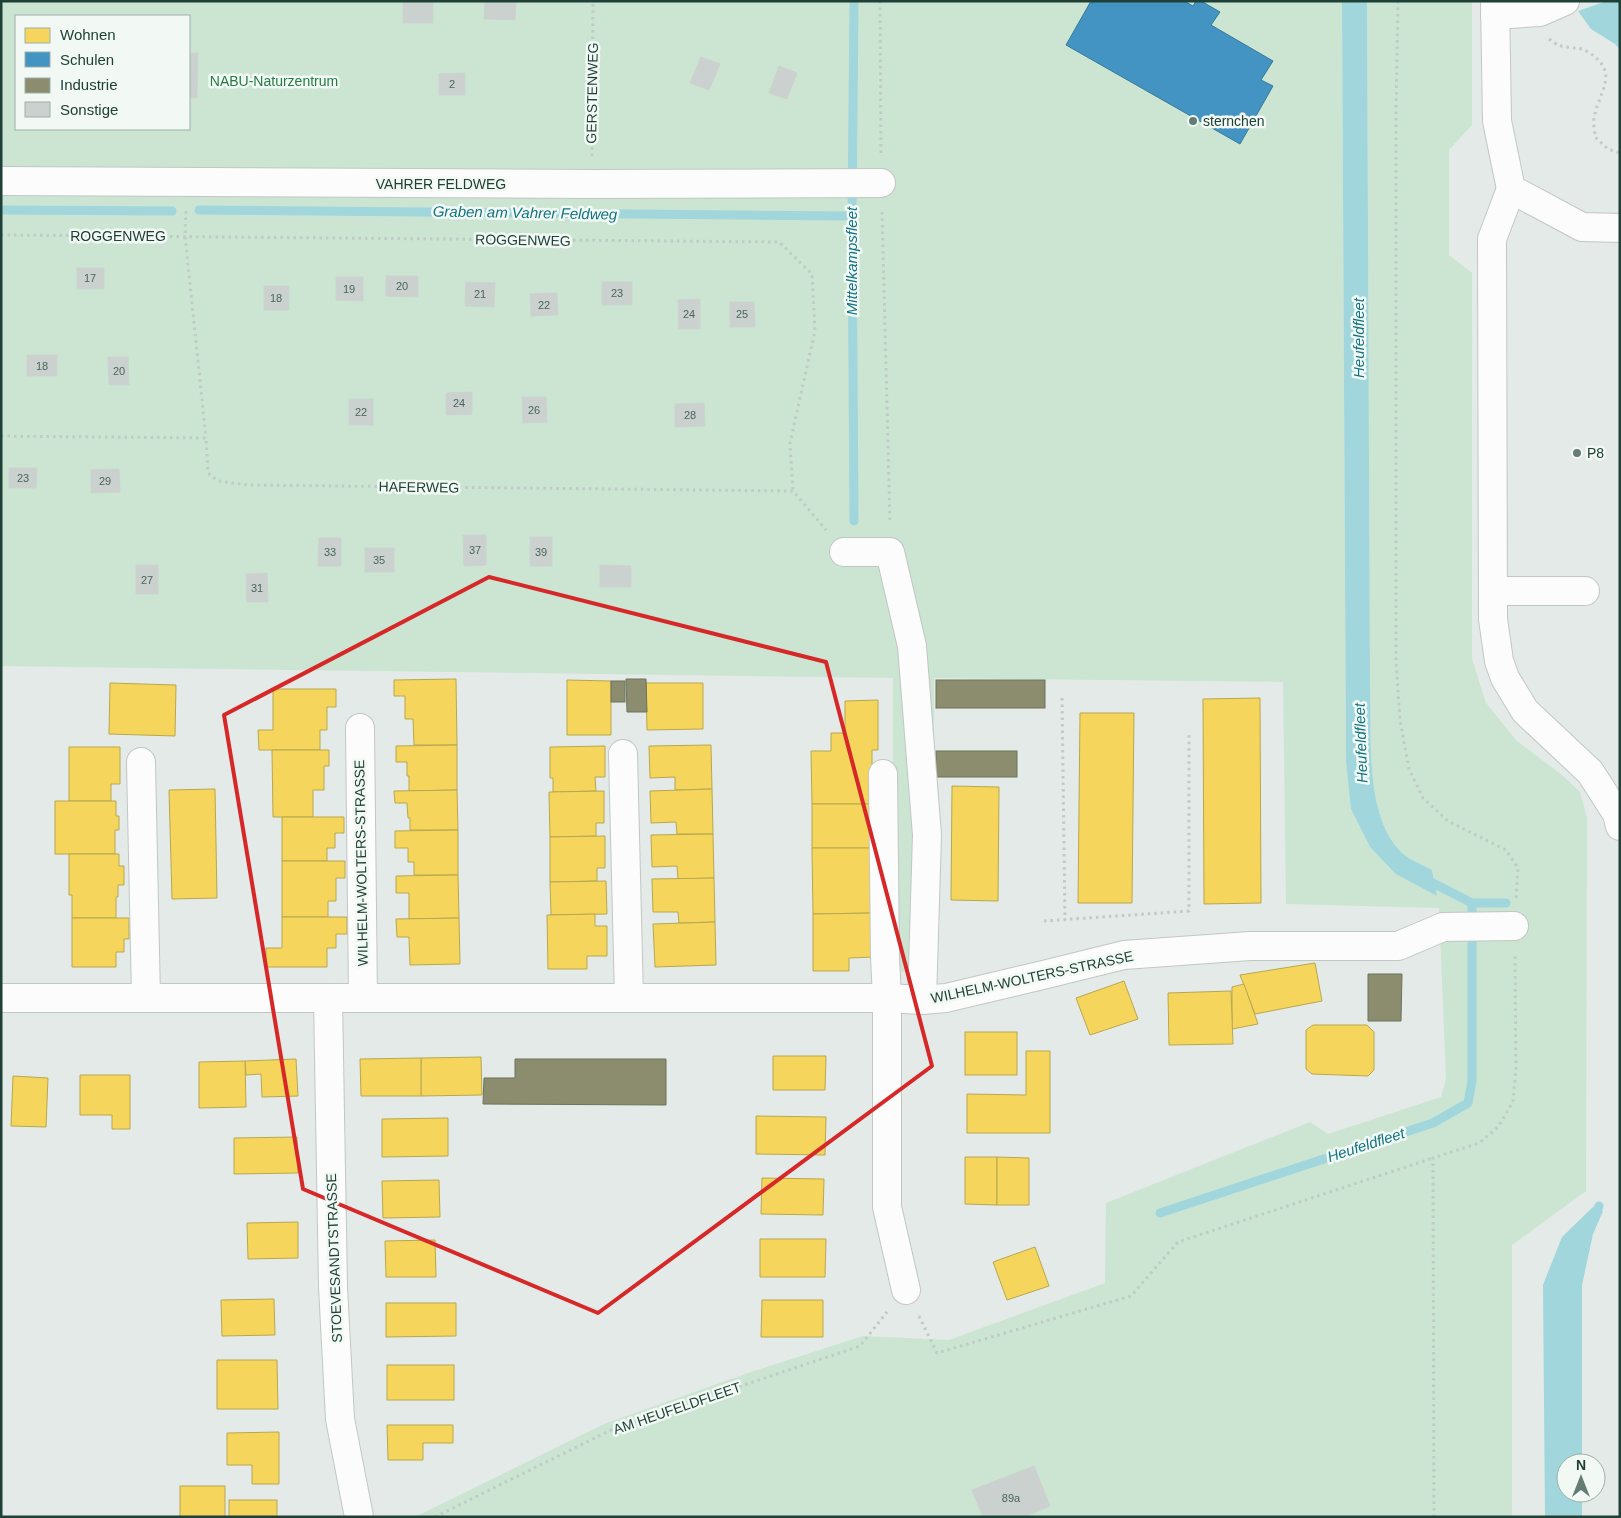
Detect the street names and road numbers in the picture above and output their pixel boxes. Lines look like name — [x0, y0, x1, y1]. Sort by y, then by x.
street label: GERSTENWEG — [583, 42, 601, 144]
street label: VAHRER FELDWEG — [376, 176, 506, 192]
street label: ROGGENWEG — [70, 228, 166, 244]
street label: ROGGENWEG — [475, 231, 571, 249]
street label: HAFERWEG — [379, 478, 459, 496]
street label: WILHELM-WOLTERS-STRASSE — [351, 760, 371, 966]
street label: WILHELM-WOLTERS-STRASSE — [929, 948, 1135, 1006]
street label: STOEVESANDTSTRASSE — [323, 1173, 345, 1343]
street label: AM HEUFELDFLEET — [611, 1379, 743, 1437]

